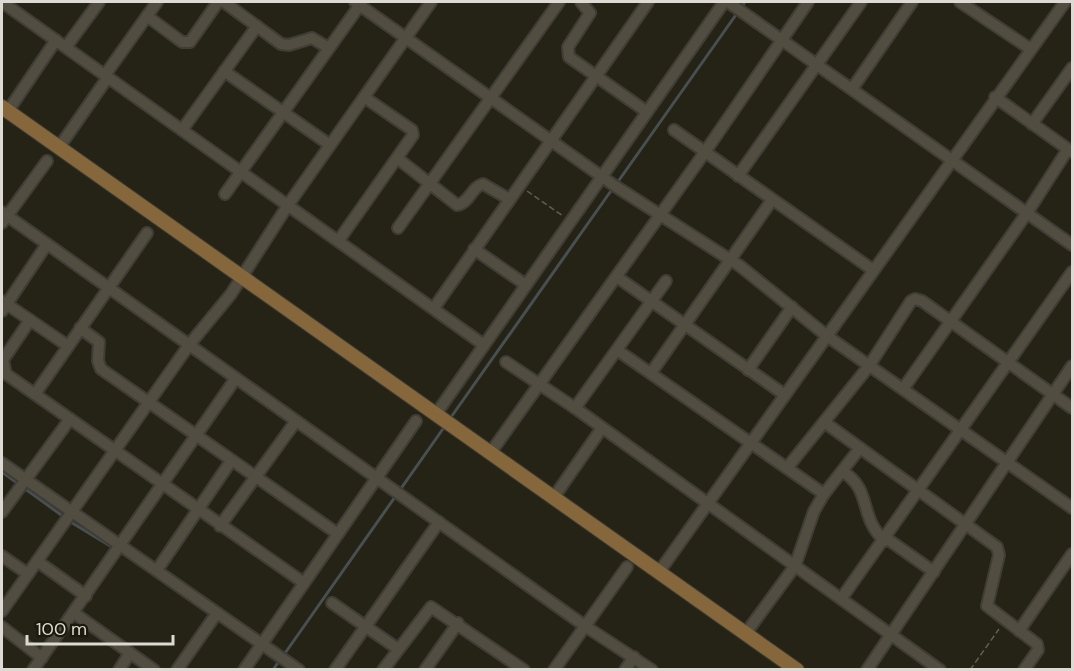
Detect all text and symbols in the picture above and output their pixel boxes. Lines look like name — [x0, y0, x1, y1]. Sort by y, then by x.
scale bar — [27, 608, 172, 646]
text: 100 m — [36, 617, 87, 641]

